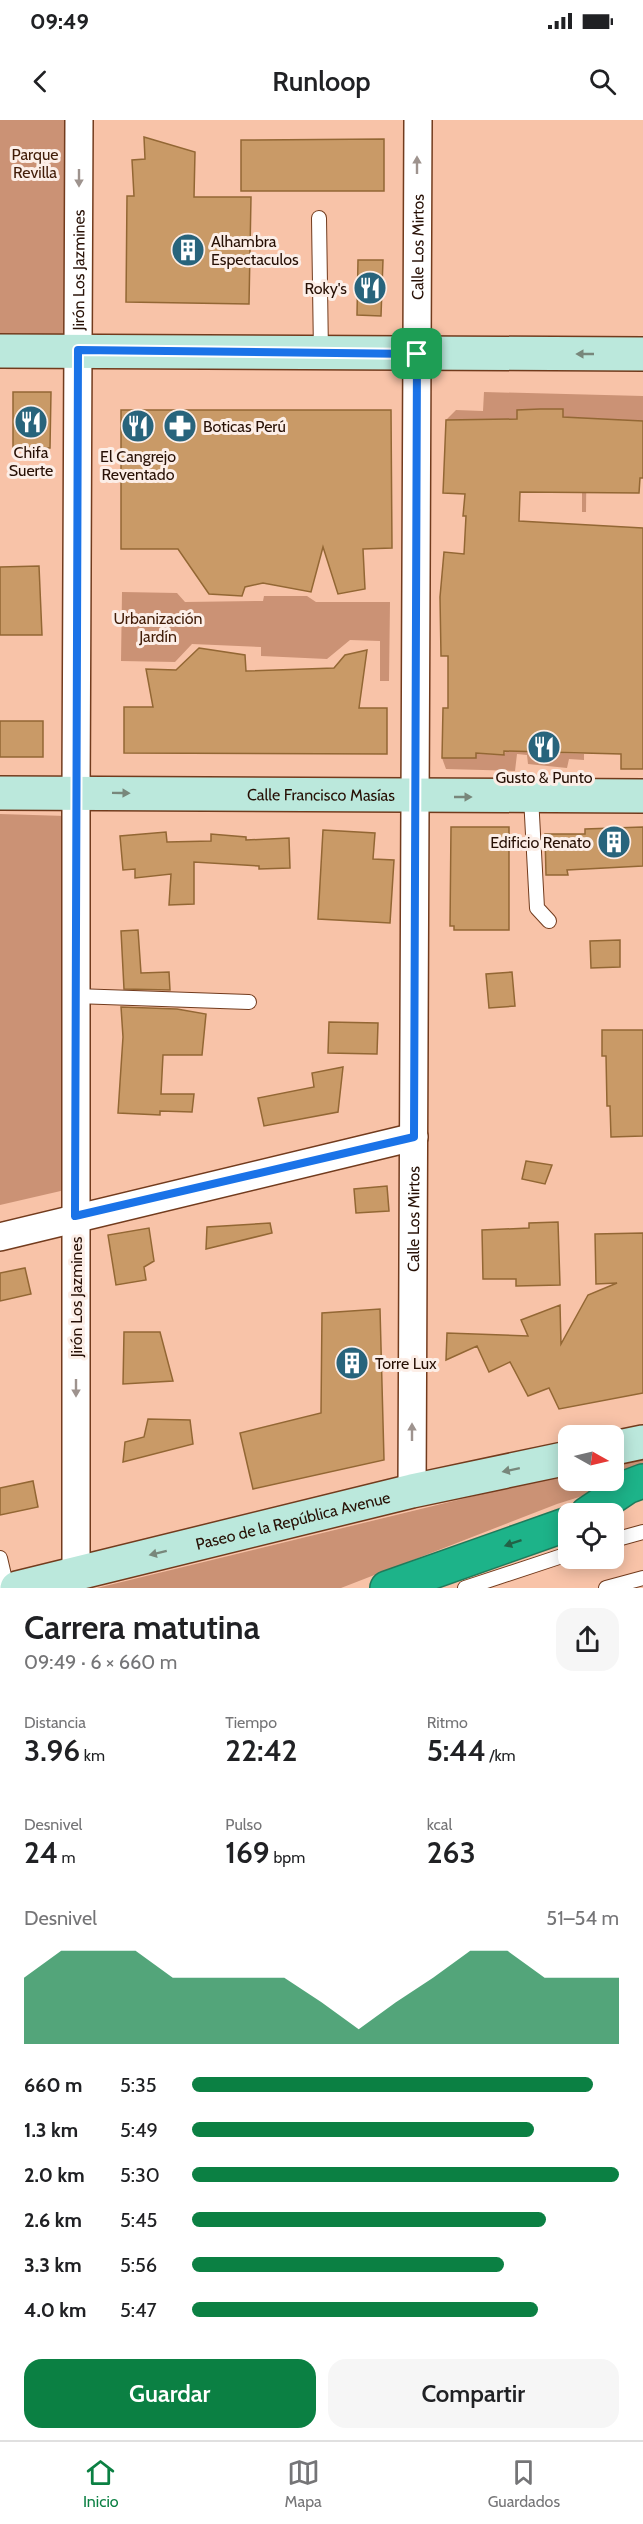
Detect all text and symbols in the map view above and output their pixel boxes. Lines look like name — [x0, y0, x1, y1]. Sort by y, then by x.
text: 09:49 — [30, 8, 89, 35]
icon: back — [24, 65, 57, 98]
text: Runloop — [272, 65, 371, 98]
icon: search — [586, 65, 619, 98]
park label: Parque Revilla — [12, 145, 58, 182]
one-way arrow — [412, 156, 422, 175]
one-way arrow — [74, 169, 84, 188]
street label: Calle Los Mirtos — [408, 194, 428, 300]
street label: Jirón Los Jazmines — [69, 209, 89, 331]
building icon: Alhambra Espectaculos — [170, 232, 206, 268]
place label: Alhambra Espectaculos — [211, 232, 299, 269]
restaurant icon: Roky's — [352, 270, 388, 306]
place label: Roky's — [304, 279, 347, 298]
pin — [391, 328, 442, 379]
icon: arrive — [400, 337, 433, 370]
one-way arrow — [575, 349, 594, 359]
restaurant icon: Chifa Suerte — [13, 404, 49, 440]
restaurant icon: El Cangrejo Reventado — [120, 408, 156, 444]
pharmacy icon: Boticas Perú — [162, 408, 198, 444]
place label: Boticas Perú — [203, 417, 286, 436]
place label: Chifa Suerte — [9, 443, 53, 480]
place label: El Cangrejo Reventado — [100, 447, 176, 484]
park label: Urbanización Jardín — [114, 609, 202, 646]
restaurant icon: Gusto & Punto — [526, 729, 562, 765]
place label: Gusto & Punto — [495, 768, 593, 787]
street label: Calle Francisco Masías — [247, 785, 395, 805]
one-way arrow — [112, 788, 131, 798]
one-way arrow — [454, 792, 473, 802]
building icon: Edificio Renato — [596, 824, 632, 860]
place label: Edificio Renato — [490, 833, 591, 852]
street label: Calle Los Mirtos — [404, 1166, 423, 1272]
street label: Jirón Los Jazmines — [67, 1236, 86, 1358]
building icon: Torre Lux — [334, 1345, 370, 1381]
place label: Torre Lux — [375, 1354, 437, 1373]
one-way arrow — [71, 1379, 81, 1398]
one-way arrow — [407, 1423, 417, 1442]
north arrow — [558, 1425, 624, 1491]
map controls — [558, 1425, 624, 1569]
one-way arrow — [502, 1466, 521, 1475]
street label: Paseo de la República Avenue — [194, 1488, 392, 1554]
button: locate — [558, 1503, 624, 1569]
one-way arrow — [504, 1538, 522, 1548]
one-way arrow — [149, 1549, 167, 1559]
text: Carrera matutina — [24, 1607, 260, 1647]
button: share — [556, 1608, 619, 1671]
text: 09:49 · 6 × 660 m — [24, 1650, 177, 1674]
text: Distancia — [24, 1713, 86, 1732]
text: Tiempo — [225, 1713, 277, 1732]
text: Ritmo — [427, 1713, 468, 1732]
text: 3.96 — [24, 1732, 80, 1769]
text: 22:42 — [225, 1732, 297, 1769]
text: 5:44 — [427, 1732, 486, 1769]
text: km — [80, 1746, 105, 1765]
text: /km — [486, 1746, 516, 1765]
text: Desnivel — [24, 1815, 82, 1834]
text: Pulso — [225, 1815, 262, 1834]
text: kcal — [427, 1815, 452, 1834]
text: 24 — [24, 1834, 58, 1871]
text: 169 — [225, 1834, 270, 1871]
text: 263 — [427, 1834, 476, 1871]
text: m — [58, 1848, 76, 1867]
text: bpm — [270, 1848, 305, 1867]
text: Desnivel — [24, 1906, 97, 1930]
text: 51–54 m — [546, 1906, 619, 1930]
text: 660 m — [24, 2073, 82, 2097]
text: 5:35 — [120, 2073, 157, 2097]
text: 1.3 km — [24, 2118, 78, 2142]
text: 5:49 — [120, 2118, 158, 2142]
text: 2.0 km — [24, 2163, 85, 2187]
text: 5:30 — [120, 2163, 160, 2187]
text: 2.6 km — [24, 2208, 82, 2232]
text: 5:45 — [120, 2208, 157, 2232]
text: 3.3 km — [24, 2253, 82, 2277]
text: 5:56 — [120, 2253, 157, 2277]
text: 4.0 km — [24, 2298, 86, 2322]
text: 5:47 — [120, 2298, 157, 2322]
button: Guardar — [24, 2359, 316, 2428]
button: Compartir — [328, 2359, 619, 2428]
tab: Inicio — [83, 2456, 119, 2511]
tab: Mapa — [285, 2456, 322, 2511]
tab: Guardados — [488, 2456, 560, 2511]

